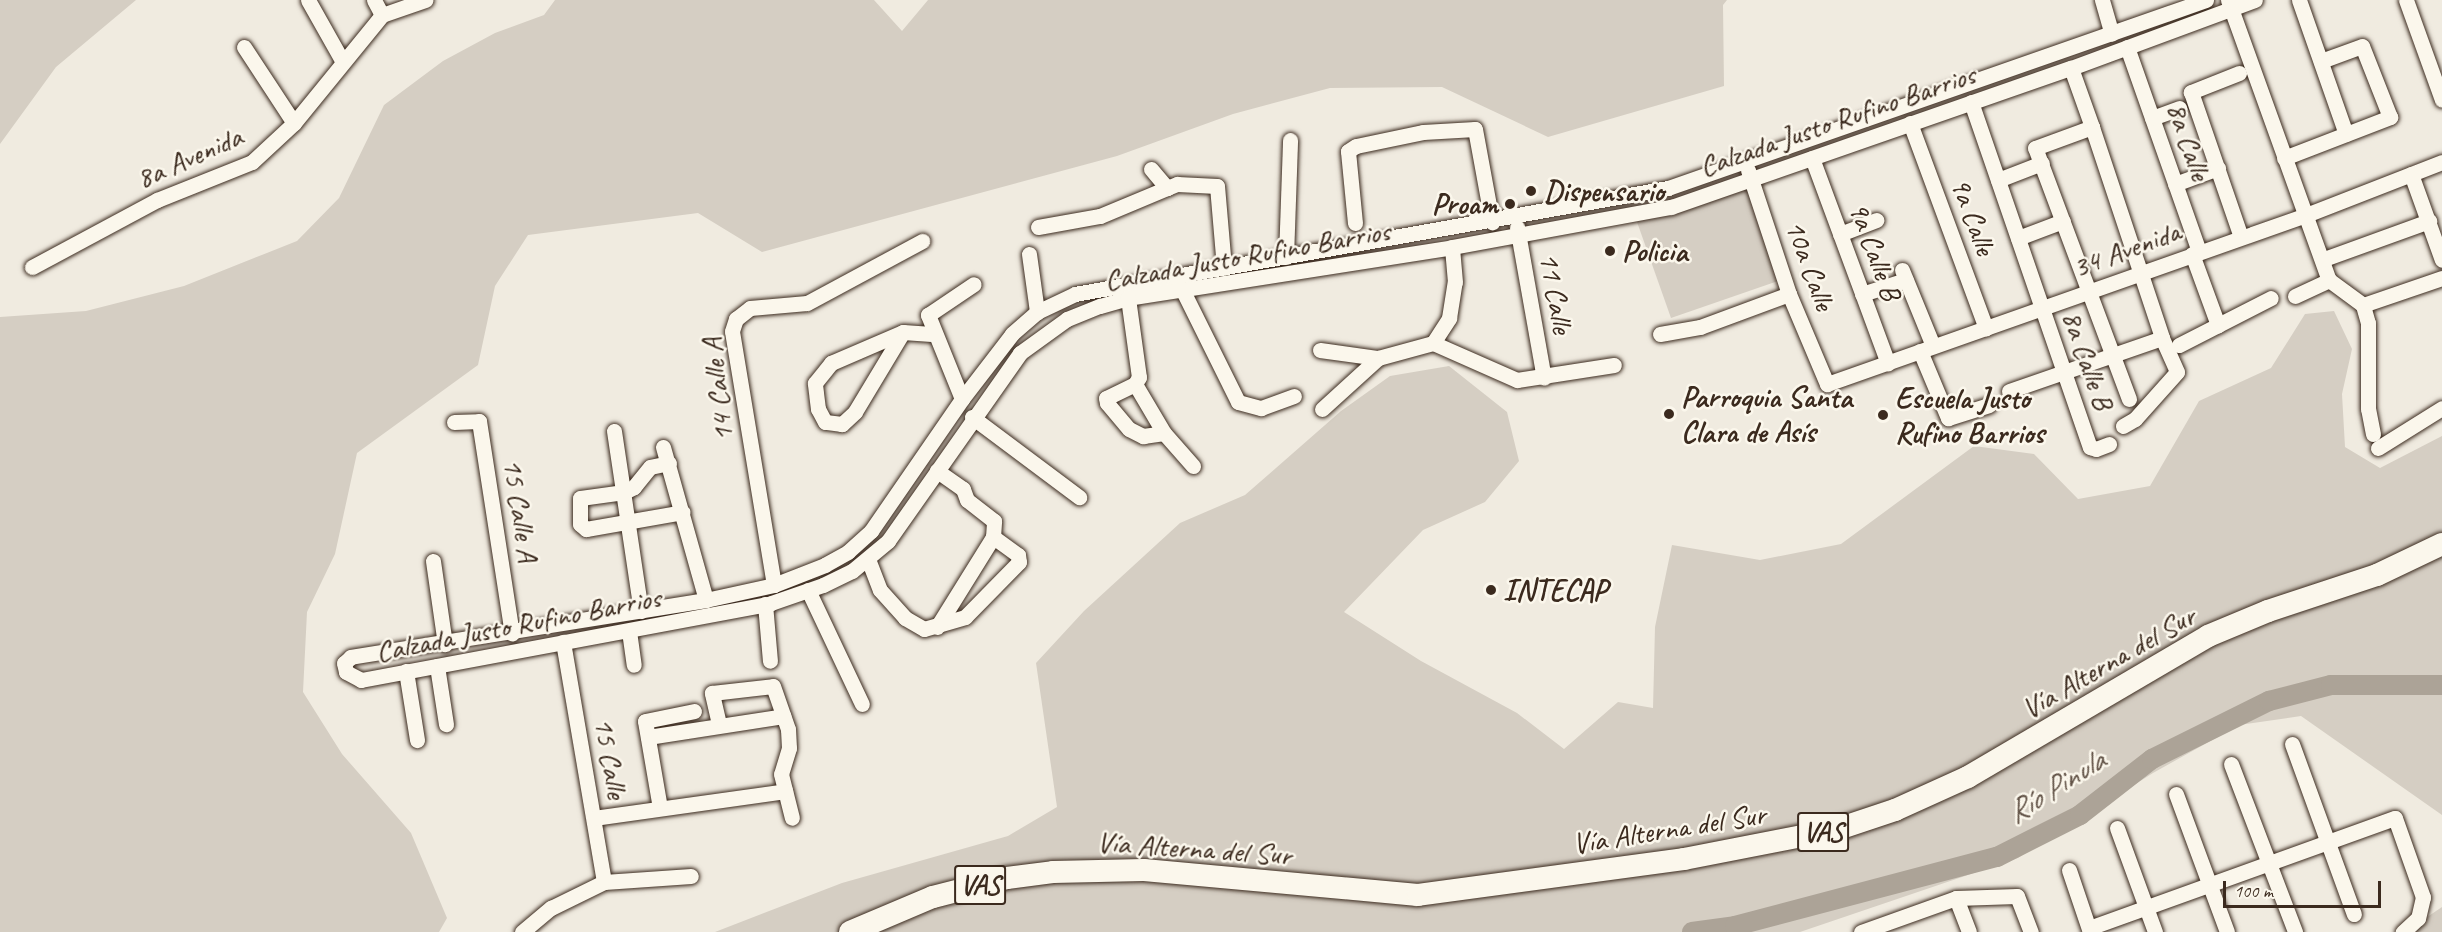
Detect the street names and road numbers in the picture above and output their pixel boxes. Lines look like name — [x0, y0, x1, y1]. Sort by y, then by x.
street label: Calzada Justo Rufino Barrios — [1694, 56, 1980, 184]
street label: 8a Calle — [2159, 97, 2219, 185]
street label: 8a Avenida — [131, 118, 247, 196]
street label: 9a Calle — [1942, 172, 2004, 260]
street label: 9a Calle B — [1840, 196, 1910, 306]
street label: Calzada Justo Rufino Barrios — [1101, 212, 1393, 298]
street label: 34 Avenida — [2067, 213, 2185, 285]
street label: 10a Calle — [1777, 214, 1843, 316]
street label: 11 Calle — [1531, 250, 1581, 336]
street label: 8a Calle B — [2054, 305, 2122, 415]
street label: 14 Calle A — [693, 336, 741, 444]
street label: 15 Calle A — [495, 456, 547, 564]
street label: Calzada Justo Rufino Barrios — [372, 579, 664, 669]
street label: Vía Alterna del Sur — [2015, 598, 2201, 726]
street label: 15 Calle — [586, 715, 636, 801]
street label: Vía Alterna del Sur — [1570, 796, 1768, 862]
road number: VAS — [1796, 807, 1850, 857]
street label: Vía Alterna del Sur — [1096, 823, 1292, 873]
road number: VAS — [953, 860, 1007, 910]

